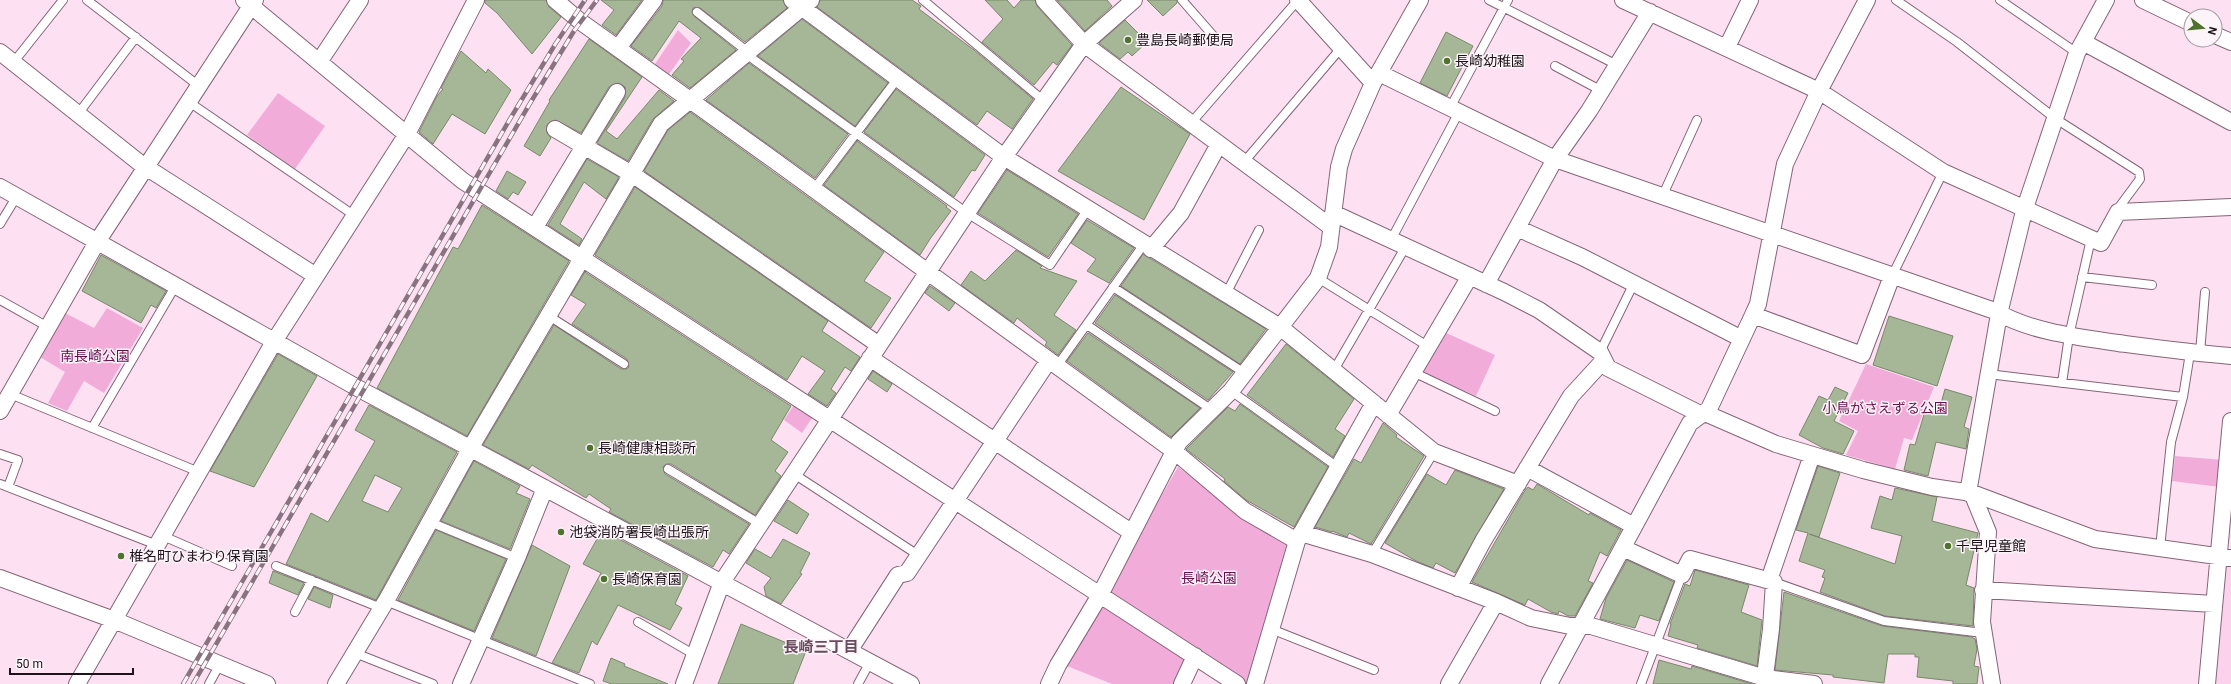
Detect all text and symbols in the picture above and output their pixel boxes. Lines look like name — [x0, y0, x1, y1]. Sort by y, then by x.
north arrow — [2183, 8, 2223, 48]
text: N — [2205, 25, 2219, 36]
place label: 豊島長崎郵便局 — [1136, 32, 1234, 48]
marker: 豊島長崎郵便局 — [1123, 35, 1133, 45]
place label: 長崎幼稚園 — [1455, 53, 1525, 69]
marker: 長崎幼稚園 — [1442, 56, 1452, 66]
park label: 南長崎公園 — [60, 348, 130, 364]
park label: 小鳥がさえずる公園 — [1822, 400, 1948, 416]
place label: 長崎健康相談所 — [598, 440, 696, 456]
marker: 長崎健康相談所 — [585, 443, 595, 453]
place label: 池袋消防署長崎出張所 — [569, 524, 709, 540]
marker: 池袋消防署長崎出張所 — [556, 527, 566, 537]
place label: 千早児童館 — [1956, 538, 2026, 554]
marker: 千早児童館 — [1943, 541, 1953, 551]
place label: 椎名町ひまわり保育園 — [129, 548, 269, 564]
marker: 椎名町ひまわり保育園 — [116, 551, 126, 561]
park label: 長崎公園 — [1181, 570, 1237, 586]
place label: 長崎保育園 — [612, 571, 682, 587]
marker: 長崎保育園 — [599, 574, 609, 584]
district label: 長崎三丁目 — [783, 638, 859, 656]
scale bar — [10, 650, 133, 676]
text: 50 m — [16, 657, 43, 671]

